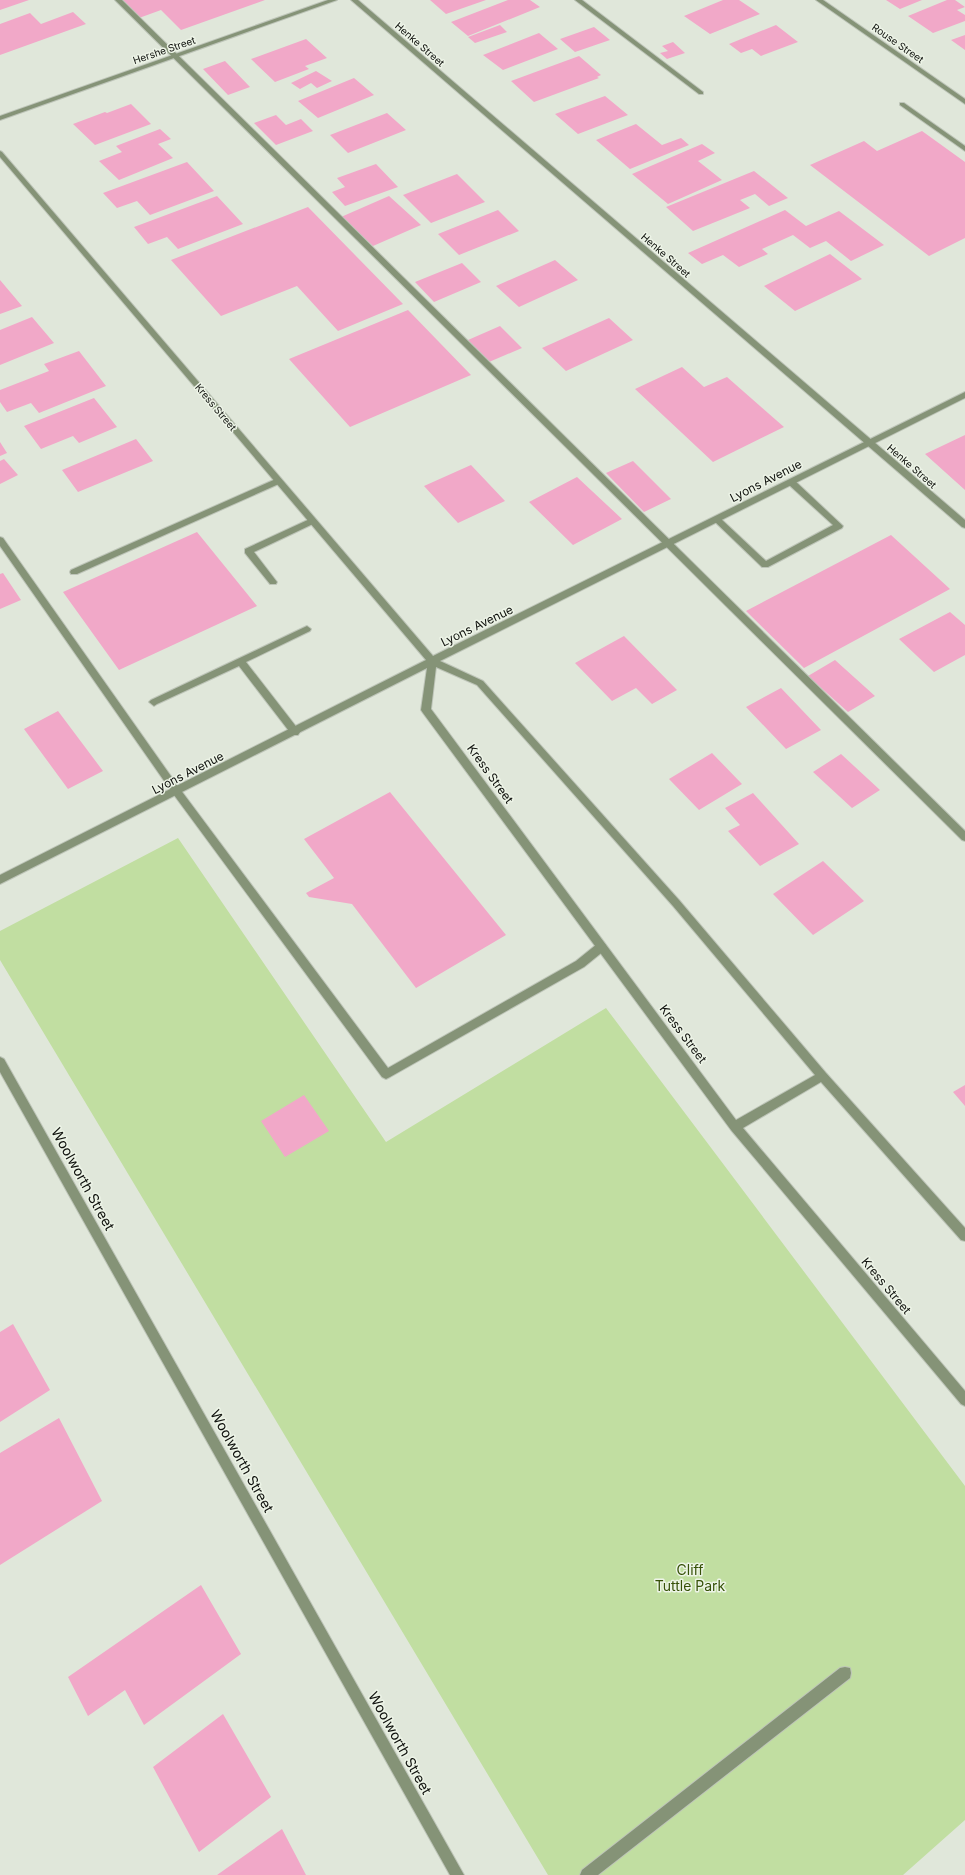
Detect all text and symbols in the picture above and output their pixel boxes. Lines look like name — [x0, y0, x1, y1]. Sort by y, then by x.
street label: Henke Street — [393, 19, 448, 69]
street label: Rouse Street — [870, 21, 927, 66]
street label: Hershe Street — [131, 33, 197, 66]
street label: Henke Street — [639, 230, 694, 280]
street label: Kress Street — [193, 381, 240, 434]
street label: Henke Street — [885, 441, 940, 491]
street label: Lyons Avenue — [727, 456, 804, 505]
street label: Lyons Avenue — [438, 602, 515, 650]
street label: Kress Street — [464, 741, 517, 806]
street label: Lyons Avenue — [149, 748, 226, 797]
street label: Kress Street — [657, 1002, 710, 1066]
street label: Woolworth Street — [48, 1124, 119, 1233]
street label: Kress Street — [858, 1254, 914, 1317]
street label: Woolworth Street — [207, 1406, 278, 1515]
park label: Cliff Tuttle Park — [655, 1561, 726, 1594]
street label: Woolworth Street — [365, 1688, 436, 1797]

